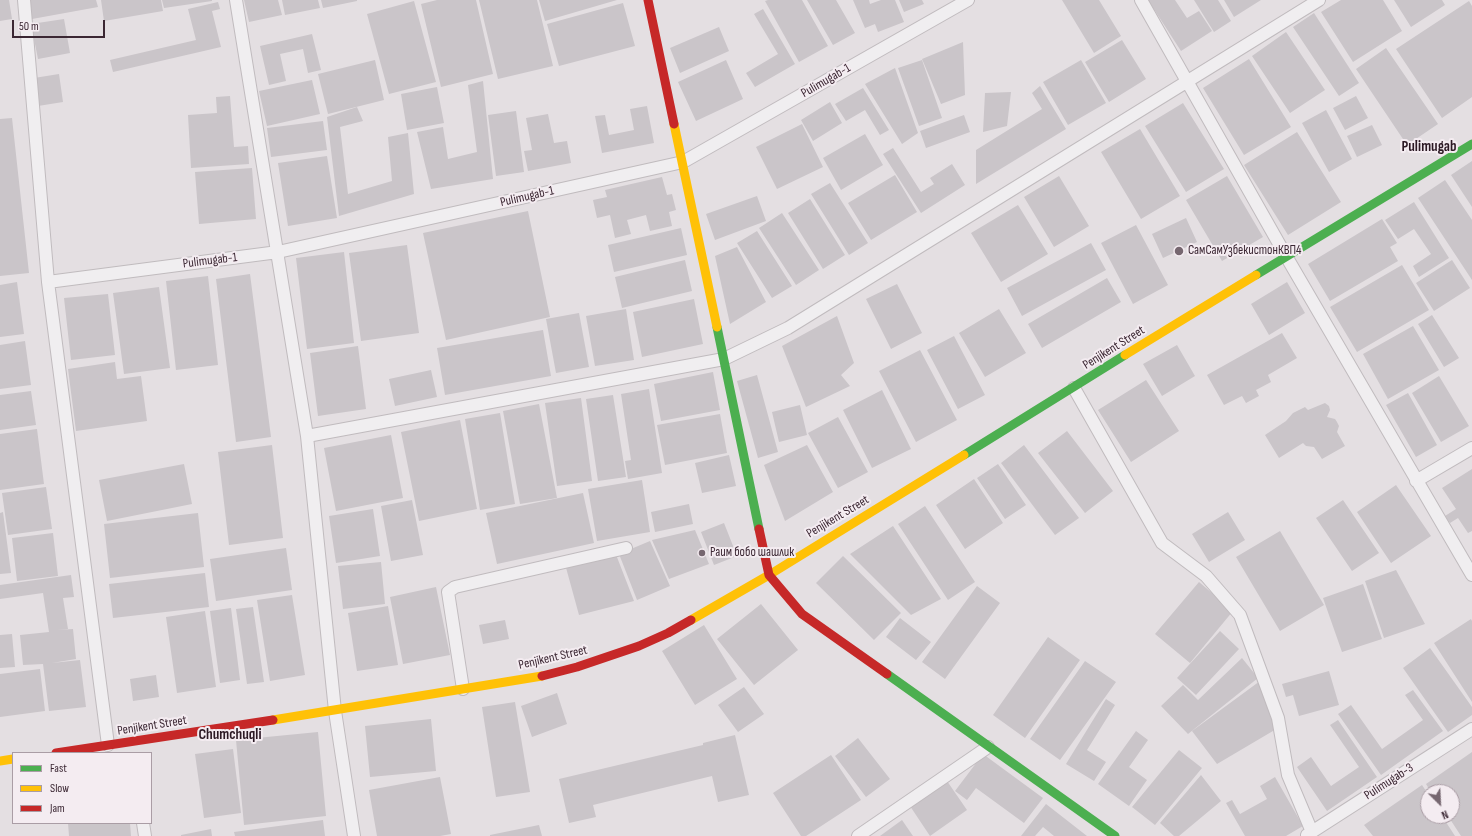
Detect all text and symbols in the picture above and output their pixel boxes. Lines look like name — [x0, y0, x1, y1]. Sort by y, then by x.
scale bar — [14, 12, 107, 38]
text: 50 m — [19, 19, 39, 34]
street label: Pulimugab-1 — [798, 61, 854, 101]
district label: Pulimugab — [1402, 138, 1456, 156]
street label: Pulimugab-1 — [499, 183, 555, 211]
place label: СамСамУзбекистонКВП4 — [1188, 243, 1302, 259]
marker: СамСамУзбекистонКВП4 — [1173, 245, 1185, 257]
street label: Pulimugab-1 — [182, 250, 238, 272]
street label: Penjikent Street — [1080, 323, 1148, 373]
street label: Penjikent Street — [804, 492, 872, 542]
place label: Раим бобо шашлик — [710, 545, 794, 561]
marker: Раим бобо шашлик — [697, 548, 707, 558]
street label: Penjikent Street — [517, 643, 589, 673]
street label: Penjikent Street — [116, 713, 188, 739]
district label: Chumchuqli — [198, 726, 262, 744]
legend — [12, 752, 152, 824]
street label: Pulimugab-3 — [1361, 760, 1417, 804]
text: Fast — [50, 761, 67, 776]
text: Slow — [50, 781, 69, 796]
north arrow — [1420, 784, 1460, 824]
text: Jam — [50, 801, 65, 816]
text: N — [1439, 807, 1450, 822]

